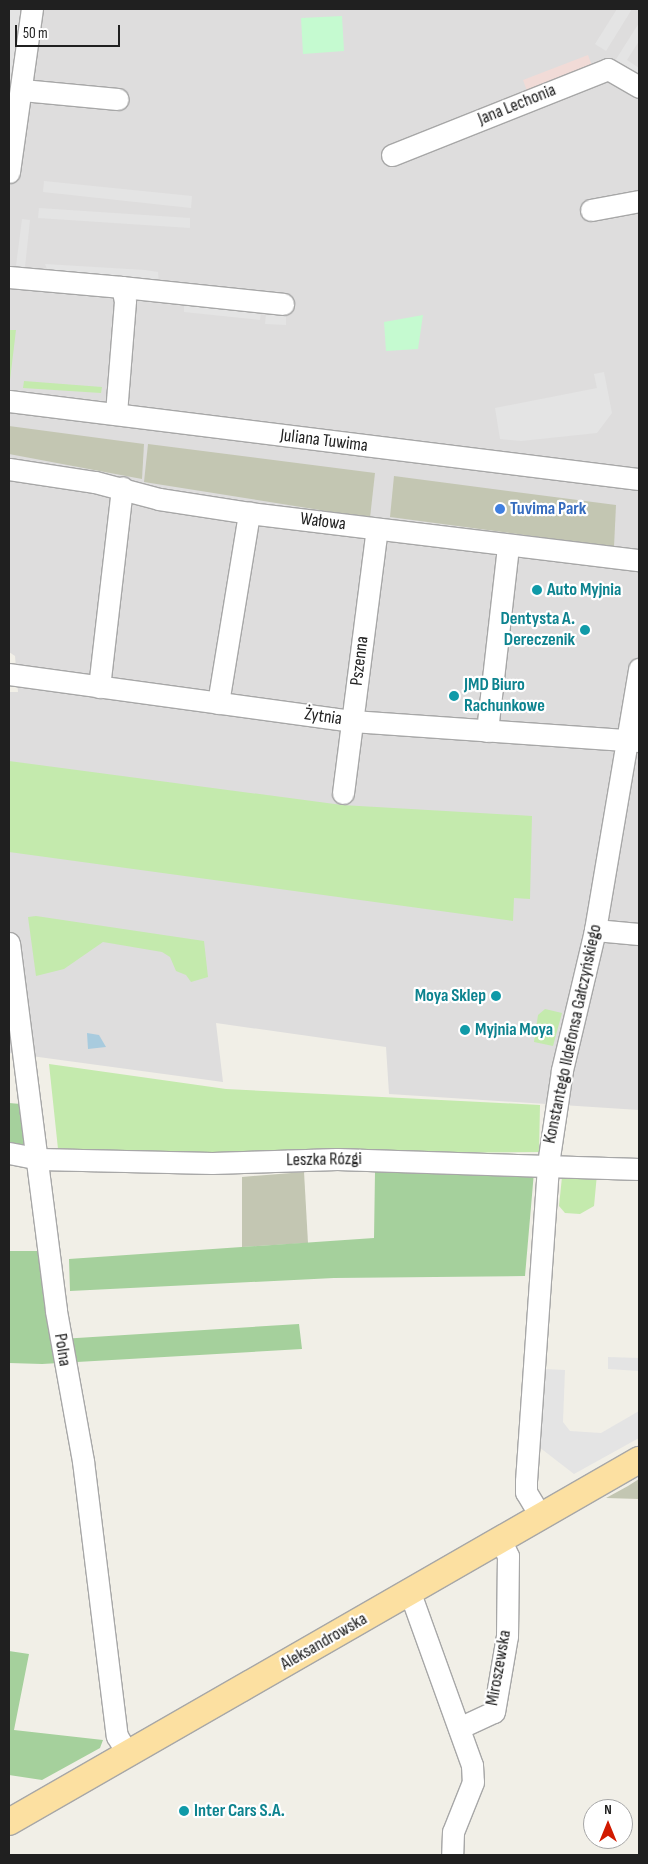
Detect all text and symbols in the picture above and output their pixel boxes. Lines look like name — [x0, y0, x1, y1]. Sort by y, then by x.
scale bar — [18, 15, 122, 47]
text: 50 m — [23, 24, 48, 43]
street label: Jana Lechonia — [475, 80, 559, 130]
street label: Juliana Tuwima — [279, 425, 369, 457]
place label: Tuvima Park — [510, 498, 586, 520]
marker: Tuvima Park — [494, 503, 506, 515]
street label: Wałowa — [299, 508, 347, 536]
place label: Auto Myjnia — [547, 579, 621, 601]
marker: Auto Myjnia — [531, 584, 543, 596]
place label: Dentysta A. Dereczenik — [500, 609, 575, 652]
marker: Dentysta A. Dereczenik — [579, 624, 591, 636]
street label: Pszenna — [346, 635, 374, 687]
place label: JMD Biuro Rachunkowe — [464, 675, 545, 718]
marker: JMD Biuro Rachunkowe — [448, 690, 460, 702]
street label: Żytnia — [303, 704, 343, 730]
street label: Konstantego Ildefonsa Gałczyńskiego — [539, 922, 607, 1146]
place label: Moya Sklep — [415, 985, 486, 1007]
marker: Moya Sklep — [490, 990, 502, 1002]
place label: Myjnia Moya — [475, 1019, 553, 1041]
marker: Myjnia Moya — [459, 1024, 471, 1036]
street label: Leszka Rózgi — [286, 1149, 362, 1171]
street label: Polna — [49, 1332, 75, 1368]
street label: Aleksandrowska — [277, 1609, 371, 1675]
street label: Miroszewska — [482, 1629, 516, 1707]
north arrow — [583, 1799, 633, 1849]
place label: Inter Cars S.A. — [194, 1800, 285, 1822]
text: N — [604, 1801, 612, 1818]
marker: Inter Cars S.A. — [178, 1805, 190, 1817]

